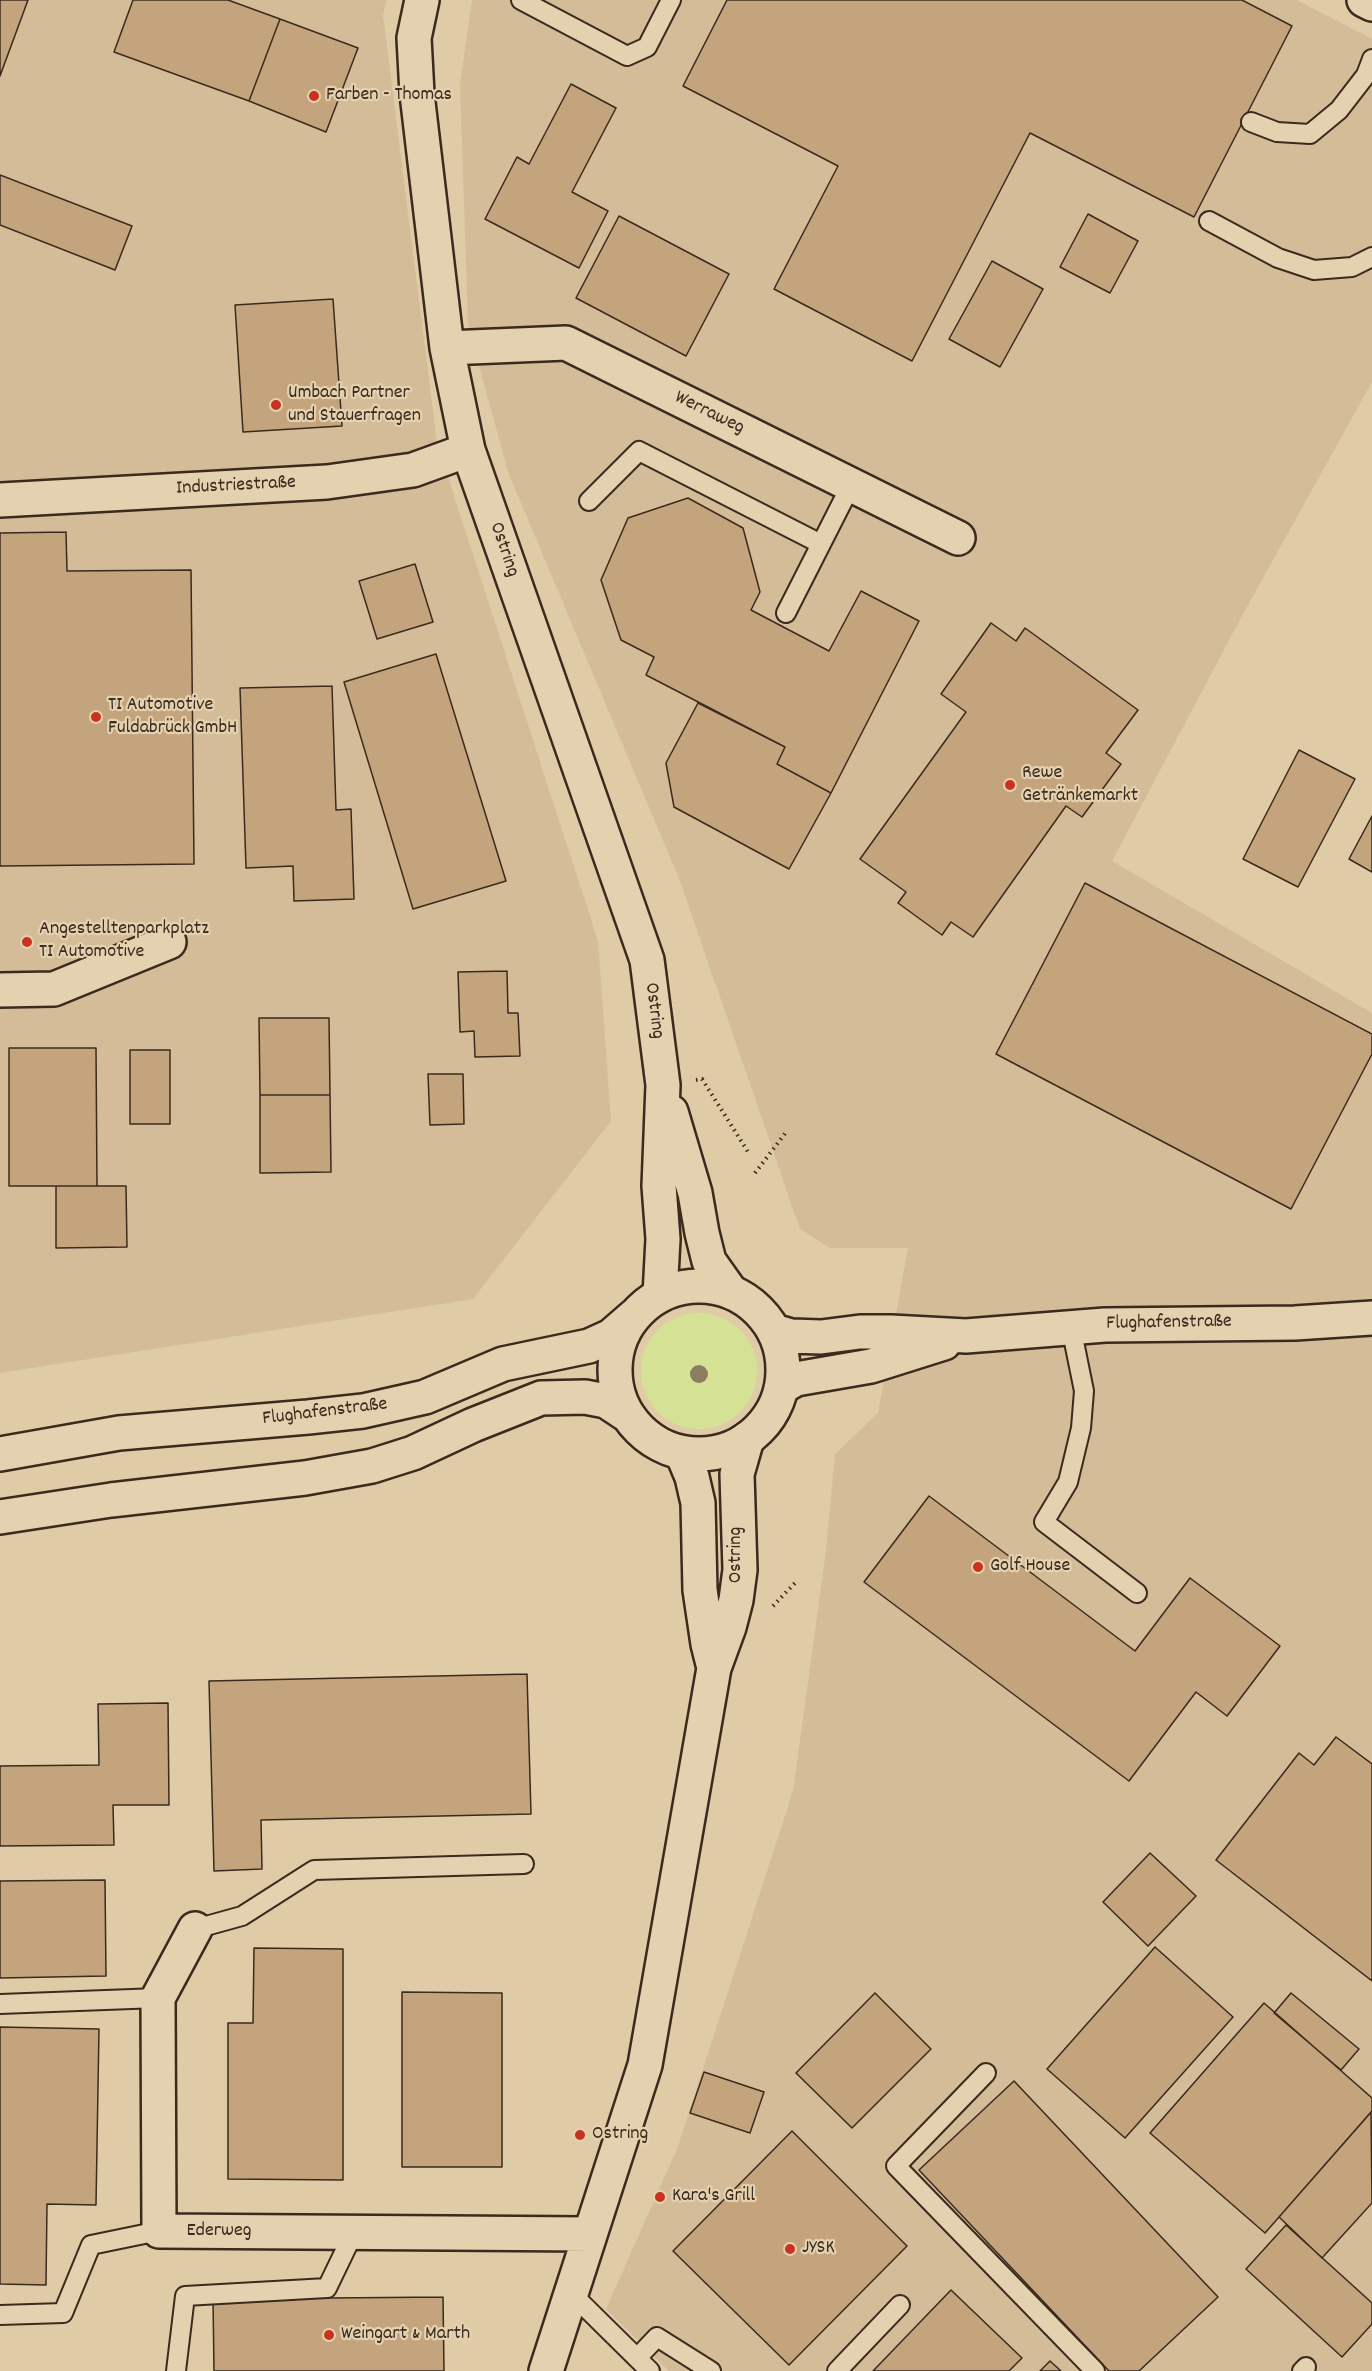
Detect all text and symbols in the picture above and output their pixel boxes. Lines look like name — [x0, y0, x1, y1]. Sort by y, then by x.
place label: Farben - Thomas — [326, 84, 452, 108]
marker: Farben - Thomas — [307, 89, 321, 103]
place label: Umbach Partner und Stauerfragen — [288, 382, 421, 429]
street label: Werraweg — [670, 387, 748, 441]
marker: Umbach Partner und Stauerfragen — [269, 398, 283, 412]
street label: Industriestraße — [175, 472, 297, 502]
street label: Ostring — [482, 519, 524, 581]
place label: TI Automotive Fuldabrück GmbH — [108, 694, 237, 741]
marker: TI Automotive Fuldabrück GmbH — [89, 710, 103, 724]
place label: Rewe Getränkemarkt — [1022, 762, 1138, 809]
marker: Rewe Getränkemarkt — [1003, 778, 1017, 792]
place label: Angestelltenparkplatz TI Automotive — [39, 918, 209, 965]
marker: Angestelltenparkplatz TI Automotive — [20, 935, 34, 949]
street label: Ostring — [638, 982, 668, 1040]
street label: Flughafenstraße — [1106, 1311, 1232, 1337]
street label: Flughafenstraße — [261, 1393, 389, 1433]
street label: Ostring — [725, 1527, 749, 1583]
place label: Golf House — [990, 1555, 1070, 1579]
marker: Golf House — [971, 1560, 985, 1574]
place label: Ostring — [592, 2123, 648, 2147]
marker: Ostring — [573, 2128, 587, 2142]
place label: Kara's Grill — [672, 2185, 755, 2209]
marker: Kara's Grill — [653, 2190, 667, 2204]
street label: Ederweg — [186, 2220, 252, 2244]
place label: JYSK — [802, 2237, 835, 2261]
marker: JYSK — [783, 2242, 797, 2256]
place label: Weingart & Marth — [341, 2323, 470, 2347]
marker: Weingart & Marth — [322, 2328, 336, 2342]

